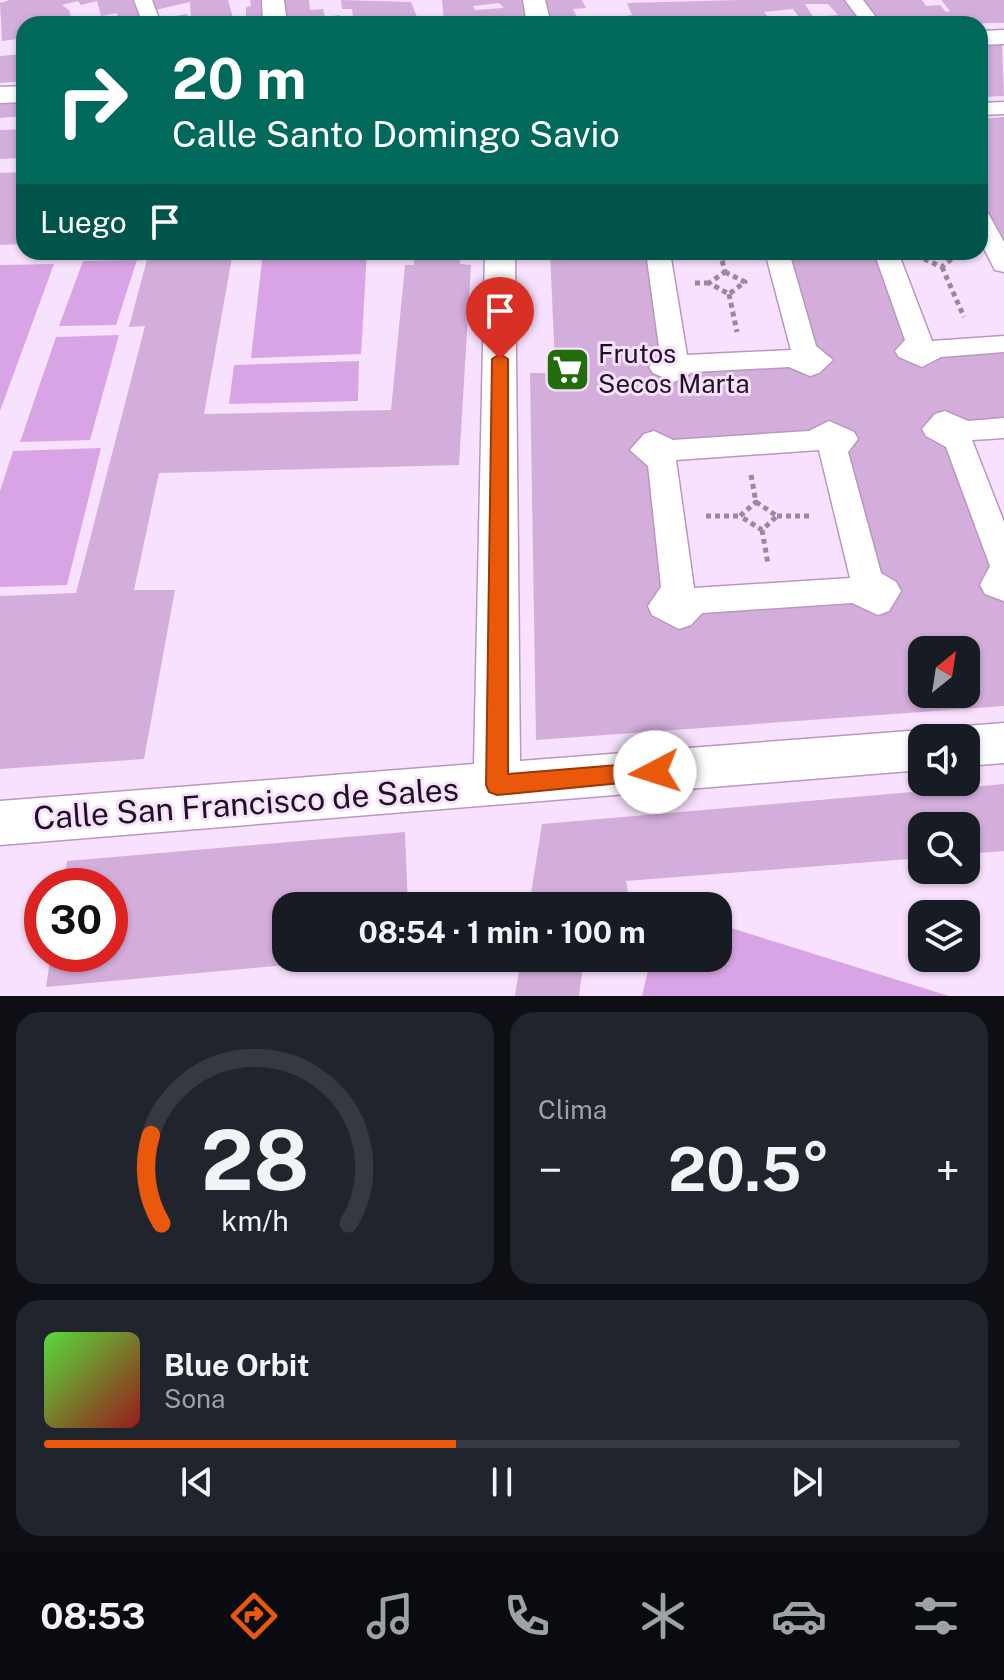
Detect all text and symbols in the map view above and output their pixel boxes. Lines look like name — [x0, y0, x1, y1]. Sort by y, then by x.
text: 20 m — [172, 46, 306, 112]
icon: right — [40, 48, 144, 152]
text: Calle Santo Domingo Savio — [172, 113, 620, 155]
icon: arrive — [143, 200, 187, 244]
text: Luego — [40, 204, 127, 240]
pin — [466, 277, 534, 359]
icon: arrive — [478, 289, 522, 333]
place label: Frutos Secos Marta — [598, 338, 750, 399]
supermarket icon: Frutos Secos Marta — [543, 345, 591, 393]
north arrow — [908, 636, 980, 708]
map controls — [908, 636, 980, 972]
button: sound — [908, 724, 980, 796]
position arrow — [613, 730, 697, 814]
street label: Calle San Francisco de Sales — [32, 770, 460, 837]
button: search — [908, 812, 980, 884]
speed limit sign: 30 — [24, 868, 128, 972]
button: layers — [908, 900, 980, 972]
text: 08:54 · 1 min · 100 m — [358, 914, 646, 950]
text: Clima — [538, 1094, 607, 1125]
text: 28 — [201, 1111, 309, 1209]
text: 20.5° — [668, 1134, 830, 1205]
text: − — [538, 1144, 562, 1196]
text: + — [936, 1144, 960, 1196]
text: km/h — [221, 1204, 289, 1237]
text: Blue Orbit — [164, 1347, 310, 1383]
text: Sona — [164, 1383, 225, 1414]
icon: previous — [175, 1460, 219, 1504]
icon: pause — [480, 1460, 524, 1504]
icon: next — [785, 1460, 829, 1504]
icon: directions — [226, 1588, 282, 1644]
icon: music — [362, 1588, 418, 1644]
icon: phone — [499, 1588, 555, 1644]
icon: climate — [635, 1588, 691, 1644]
icon: car — [771, 1588, 827, 1644]
icon: filters — [908, 1588, 964, 1644]
text: 08:53 — [40, 1595, 145, 1637]

